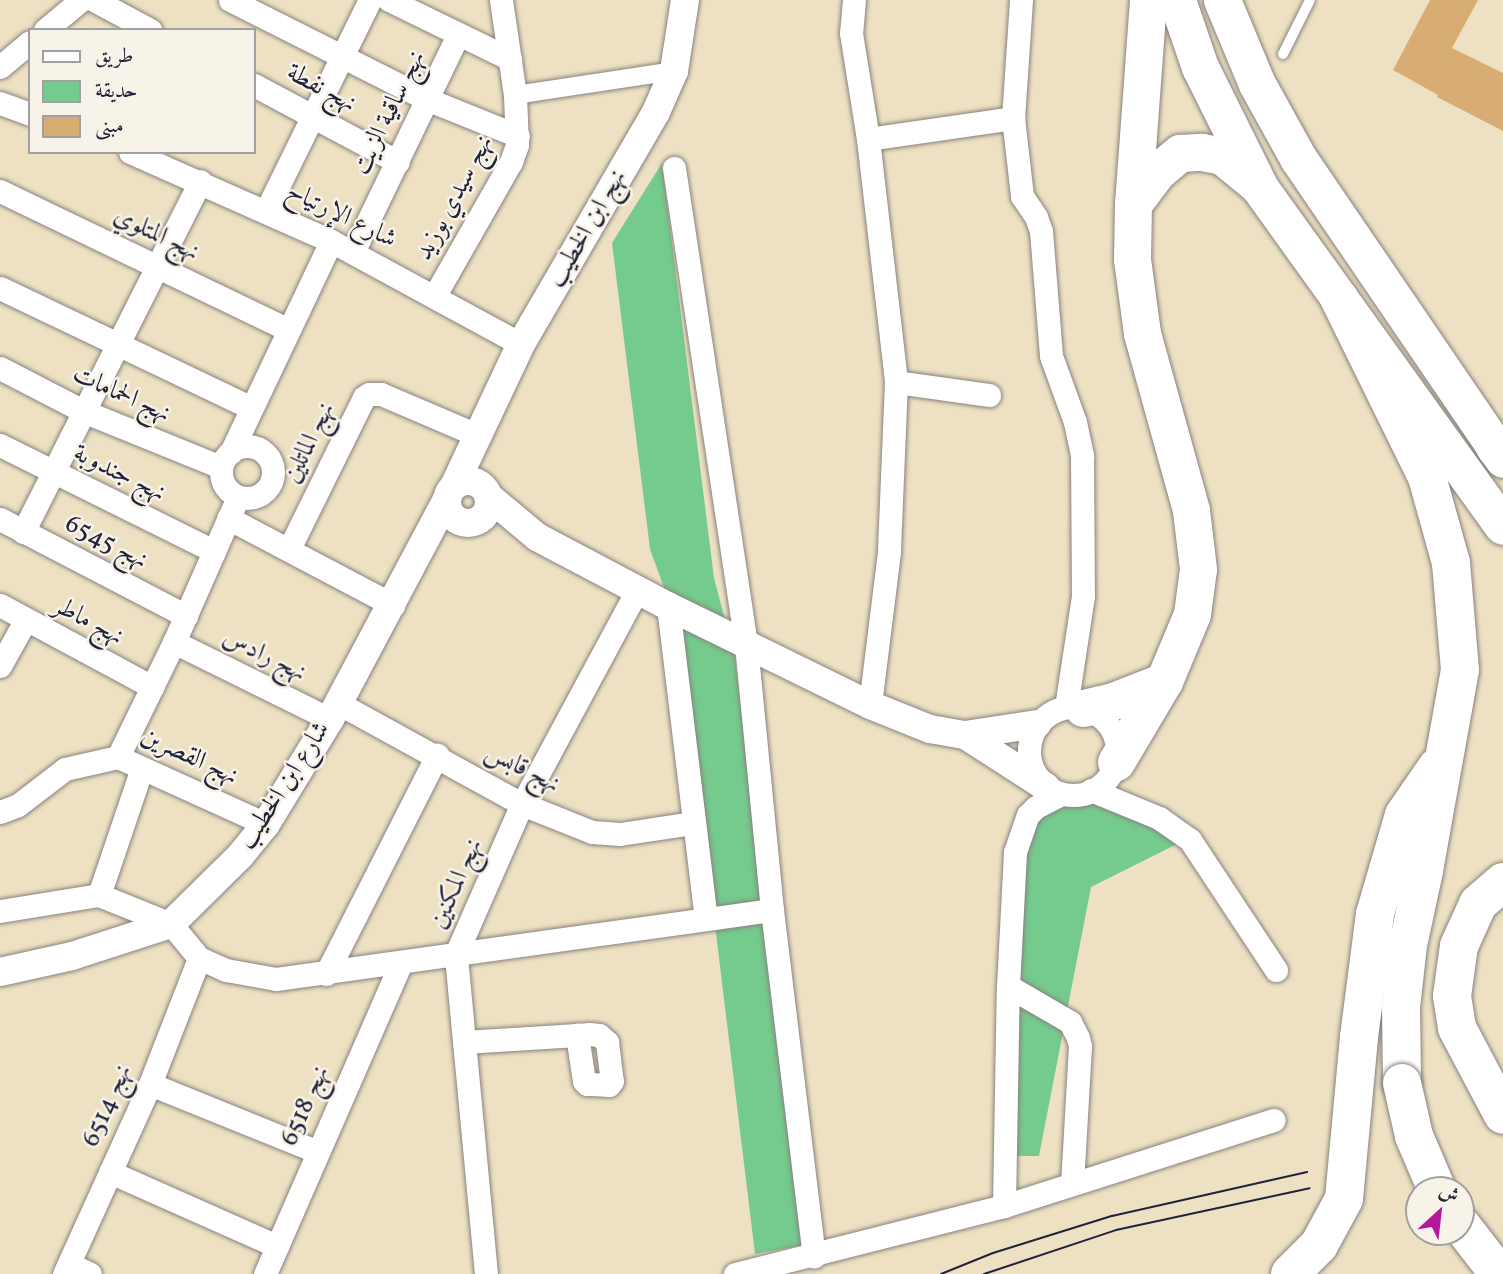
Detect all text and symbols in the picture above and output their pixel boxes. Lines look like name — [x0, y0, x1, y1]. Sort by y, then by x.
legend — [28, 28, 256, 154]
text: طريق — [95, 42, 133, 71]
street label: نهج ساقية الزيت — [347, 46, 433, 180]
street label: نهج نفطة — [281, 58, 361, 120]
text: حديقة — [95, 77, 138, 106]
text: مبنى — [95, 112, 124, 141]
street label: نهج سيدي بوزيد — [409, 130, 501, 266]
street label: نهج ابن الخطيب — [542, 164, 634, 294]
street label: شارع الإرتياح — [281, 176, 401, 256]
street label: نهج المتلوي — [108, 201, 204, 269]
street label: نهج الحمامات — [67, 360, 175, 430]
street label: نهج الماتلين — [277, 397, 343, 489]
street label: نهج جندوبة — [68, 438, 170, 510]
street label: نهج 6545 — [59, 509, 153, 577]
street label: نهج ماطر — [47, 591, 129, 653]
street label: نهج رادس — [217, 622, 311, 690]
street label: شارع ابن الخطيب — [232, 716, 338, 856]
street label: نهج القصرين — [135, 721, 243, 793]
street label: نهج قابس — [479, 737, 565, 801]
street label: نهج المكنين — [423, 834, 491, 934]
street label: نهج 6514 — [76, 1060, 140, 1152]
street label: نهج 6518 — [275, 1061, 337, 1151]
north arrow — [1405, 1176, 1475, 1246]
text: ش — [1434, 1178, 1463, 1210]

